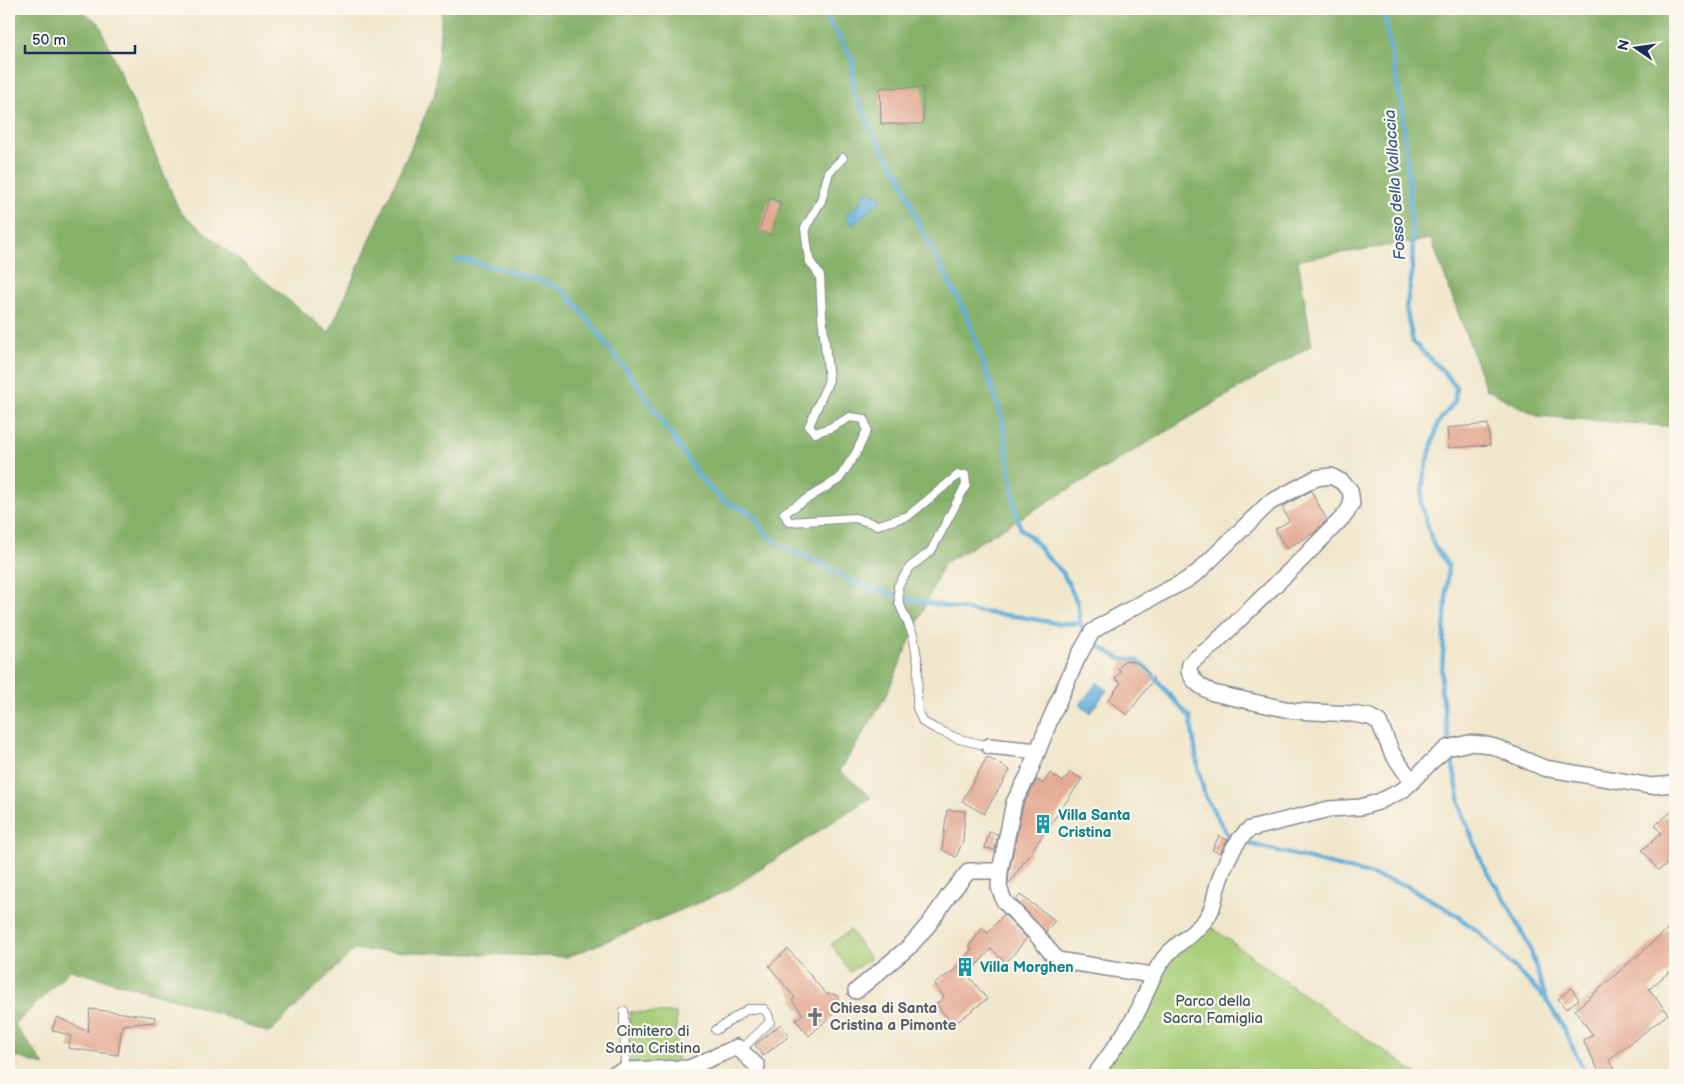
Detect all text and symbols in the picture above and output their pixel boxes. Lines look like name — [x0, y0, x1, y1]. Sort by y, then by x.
scale bar — [25, 22, 135, 54]
north arrow — [1612, 22, 1662, 72]
text: 50 m — [32, 31, 66, 50]
text: N — [1614, 38, 1633, 52]
water label: Fosso della Vallaccia — [1381, 109, 1410, 261]
place label: Villa Santa Cristina — [1058, 806, 1130, 842]
building icon: Villa Santa Cristina — [1032, 813, 1054, 835]
building icon: Villa Morghen — [954, 956, 976, 978]
place label: Villa Morghen — [980, 958, 1074, 977]
park label: Parco della Sacra Famiglia — [1163, 992, 1263, 1028]
place label: Chiesa di Santa Cristina a Pimonte — [830, 999, 957, 1035]
church icon: Chiesa di Santa Cristina a Pimonte — [804, 1006, 826, 1028]
park label: Cimitero di Santa Cristina — [606, 1022, 700, 1058]

